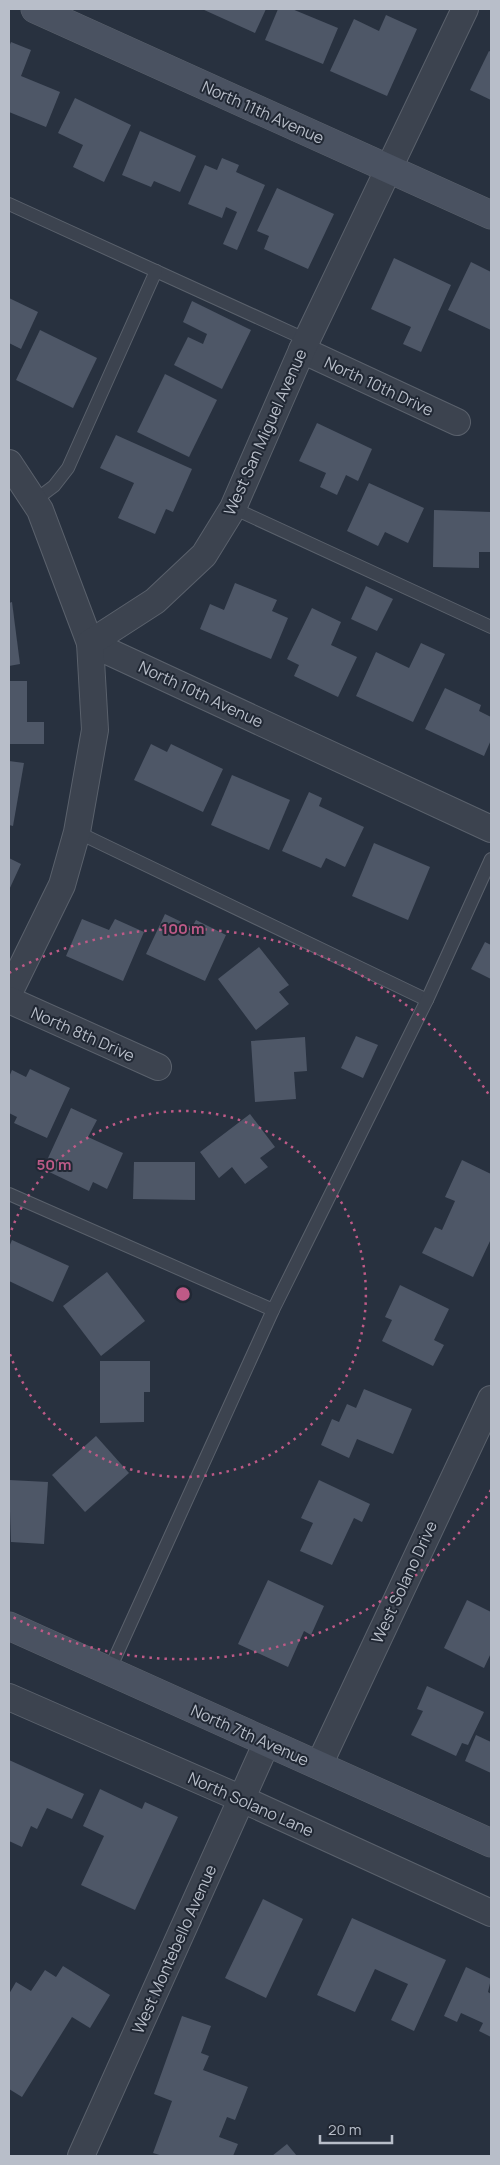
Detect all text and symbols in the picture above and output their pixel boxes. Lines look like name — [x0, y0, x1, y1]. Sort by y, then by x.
street label: North 11th Avenue — [198, 75, 328, 149]
street label: West San Miguel Avenue — [218, 345, 312, 519]
street label: North 10th Drive — [321, 351, 437, 421]
street label: North 10th Avenue — [135, 655, 267, 733]
text: 100 m — [162, 918, 204, 939]
street label: North 8th Drive — [28, 1001, 138, 1067]
text: 50 m — [36, 1154, 72, 1175]
centre of rings — [174, 1285, 192, 1303]
street label: West Solano Drive — [366, 1517, 442, 1647]
street label: North 7th Avenue — [187, 1699, 313, 1771]
street label: North Solano Lane — [185, 1766, 317, 1842]
street label: West Montebello Avenue — [127, 1861, 221, 2037]
scale bar — [320, 2112, 392, 2144]
text: 20 m — [328, 2119, 361, 2140]

